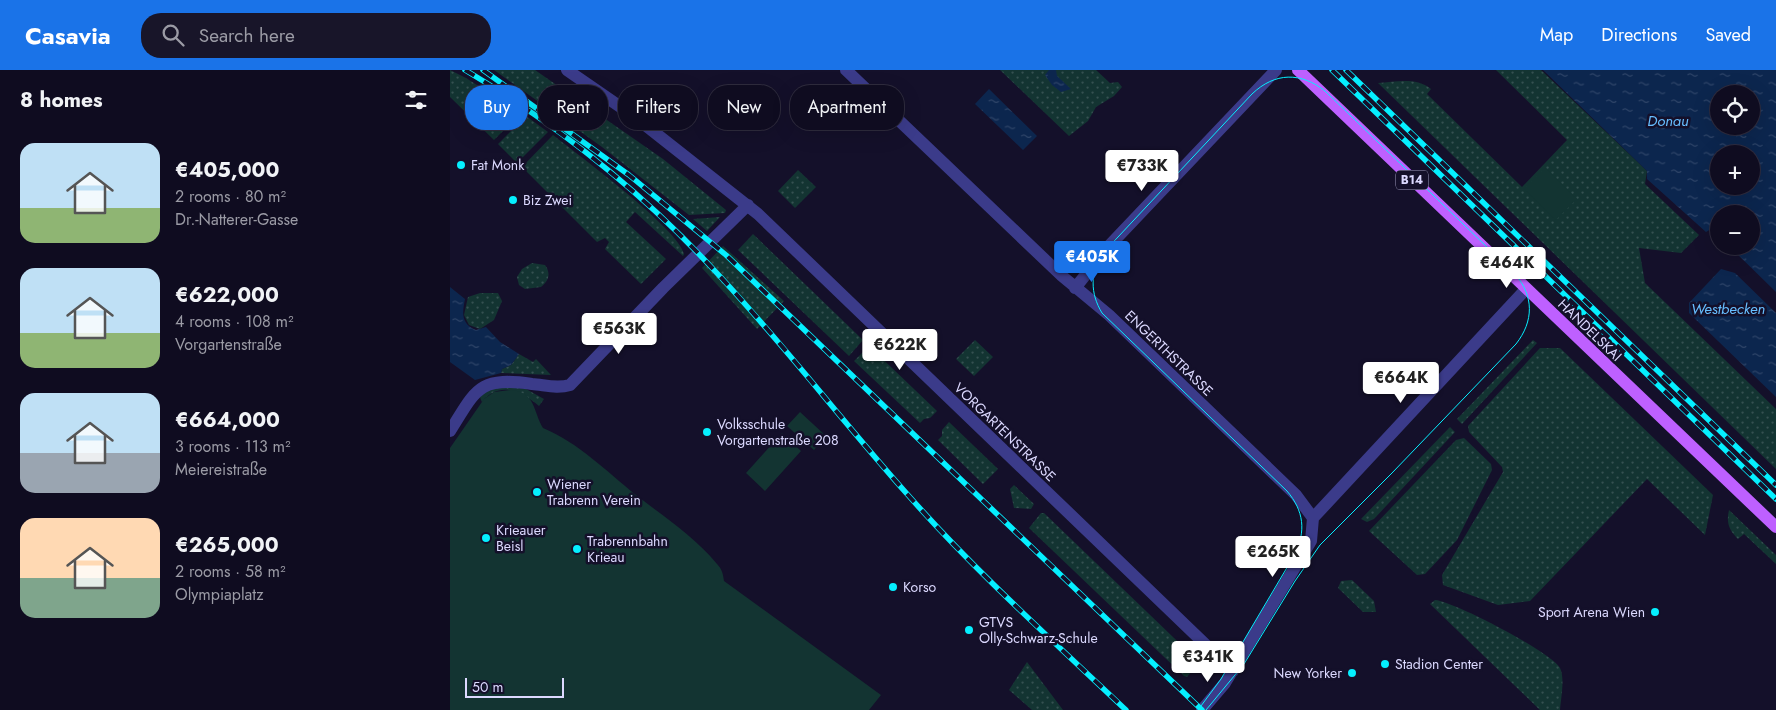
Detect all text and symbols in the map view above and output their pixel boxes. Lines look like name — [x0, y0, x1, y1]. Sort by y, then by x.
search box — [141, 13, 491, 58]
text: Casavia — [25, 18, 111, 53]
icon: search — [159, 21, 187, 49]
text: Search here — [199, 22, 295, 49]
text: Map — [1540, 22, 1573, 48]
text: Directions — [1601, 22, 1677, 48]
text: Saved — [1705, 22, 1751, 48]
text: 8 homes — [20, 85, 103, 115]
chip: Buy — [465, 85, 528, 130]
chip: Rent — [538, 85, 608, 130]
chip: Filters — [618, 85, 698, 130]
chip: New — [708, 85, 780, 130]
chip: Apartment — [790, 85, 904, 130]
map controls — [1710, 85, 1760, 255]
button: locate — [1710, 85, 1760, 135]
icon: filters — [402, 86, 430, 114]
water label: Donau — [1647, 110, 1689, 132]
button: + — [1710, 145, 1760, 195]
pin: €733K — [1107, 150, 1177, 192]
text: €733K — [1116, 154, 1168, 177]
text: €405,000 — [175, 155, 279, 185]
place label: Fat Monk — [471, 155, 525, 175]
marker: Fat Monk — [455, 159, 467, 171]
icon: home — [60, 163, 120, 223]
road number: B14 — [1396, 170, 1428, 190]
text: 2 rooms · 80 m² — [175, 185, 286, 208]
place label: Biz Zwei — [523, 190, 572, 210]
marker: Biz Zwei — [507, 194, 519, 206]
button: − — [1710, 205, 1760, 255]
text: Dr.-Natterer-Gasse — [175, 208, 298, 231]
pin: €405K — [1057, 240, 1127, 283]
text: €405K — [1065, 245, 1119, 268]
pin: €464K — [1472, 246, 1542, 289]
text: €464K — [1480, 251, 1534, 274]
text: €622,000 — [175, 280, 279, 310]
icon: home — [60, 288, 120, 348]
street label: HANDELSKAI — [1554, 294, 1626, 366]
water label: Westbecken — [1691, 298, 1765, 320]
street label: ENGERTHSTRASSE — [1120, 306, 1218, 400]
text: 4 rooms · 108 m² — [175, 310, 294, 333]
pin: €563K — [584, 312, 654, 355]
text: €563K — [593, 317, 645, 340]
pin: €622K — [865, 328, 935, 371]
text: Vorgartenstraße — [175, 333, 282, 356]
text: €622K — [873, 333, 927, 356]
pin: €664K — [1366, 362, 1436, 404]
text: €664K — [1374, 366, 1428, 389]
street label: VORGARTENSTRASSE — [950, 378, 1060, 486]
text: €664,000 — [175, 405, 280, 435]
icon: home — [60, 413, 120, 473]
place label: Volksschule Vorgartenstraße 208 — [717, 414, 839, 450]
marker: Volksschule Vorgartenstraße 208 — [701, 426, 713, 438]
text: 3 rooms · 113 m² — [175, 435, 291, 458]
text: Meiereistraße — [175, 458, 267, 481]
place label: Wiener Trabrenn Verein — [547, 474, 641, 510]
marker: Wiener Trabrenn Verein — [531, 486, 543, 498]
place label: Krieauer Beisl — [496, 520, 546, 556]
text: €265,000 — [175, 530, 279, 560]
place label: Trabrennbahn Krieau — [587, 531, 668, 567]
marker: Krieauer Beisl — [480, 532, 492, 544]
pin: €265K — [1238, 536, 1308, 578]
icon: home — [60, 538, 120, 598]
text: €265K — [1246, 540, 1300, 563]
marker: Trabrennbahn Krieau — [571, 543, 583, 555]
text: 2 rooms · 58 m² — [175, 560, 286, 583]
place label: Korso — [903, 577, 937, 597]
marker: Korso — [887, 581, 899, 593]
text: Olympiaplatz — [175, 583, 264, 606]
place label: Sport Arena Wien — [1538, 602, 1645, 622]
marker: Sport Arena Wien — [1649, 606, 1661, 618]
place label: GTVS Olly-Schwarz-Schule — [979, 612, 1098, 648]
marker: GTVS Olly-Schwarz-Schule — [963, 624, 975, 636]
pin: €341K — [1173, 640, 1243, 683]
text: €341K — [1183, 645, 1233, 668]
place label: Stadion Center — [1395, 654, 1483, 674]
marker: Stadion Center — [1379, 658, 1391, 670]
place label: New Yorker — [1274, 663, 1342, 683]
marker: New Yorker — [1346, 667, 1358, 679]
scale bar — [465, 675, 564, 698]
text: 50 m — [472, 677, 503, 697]

